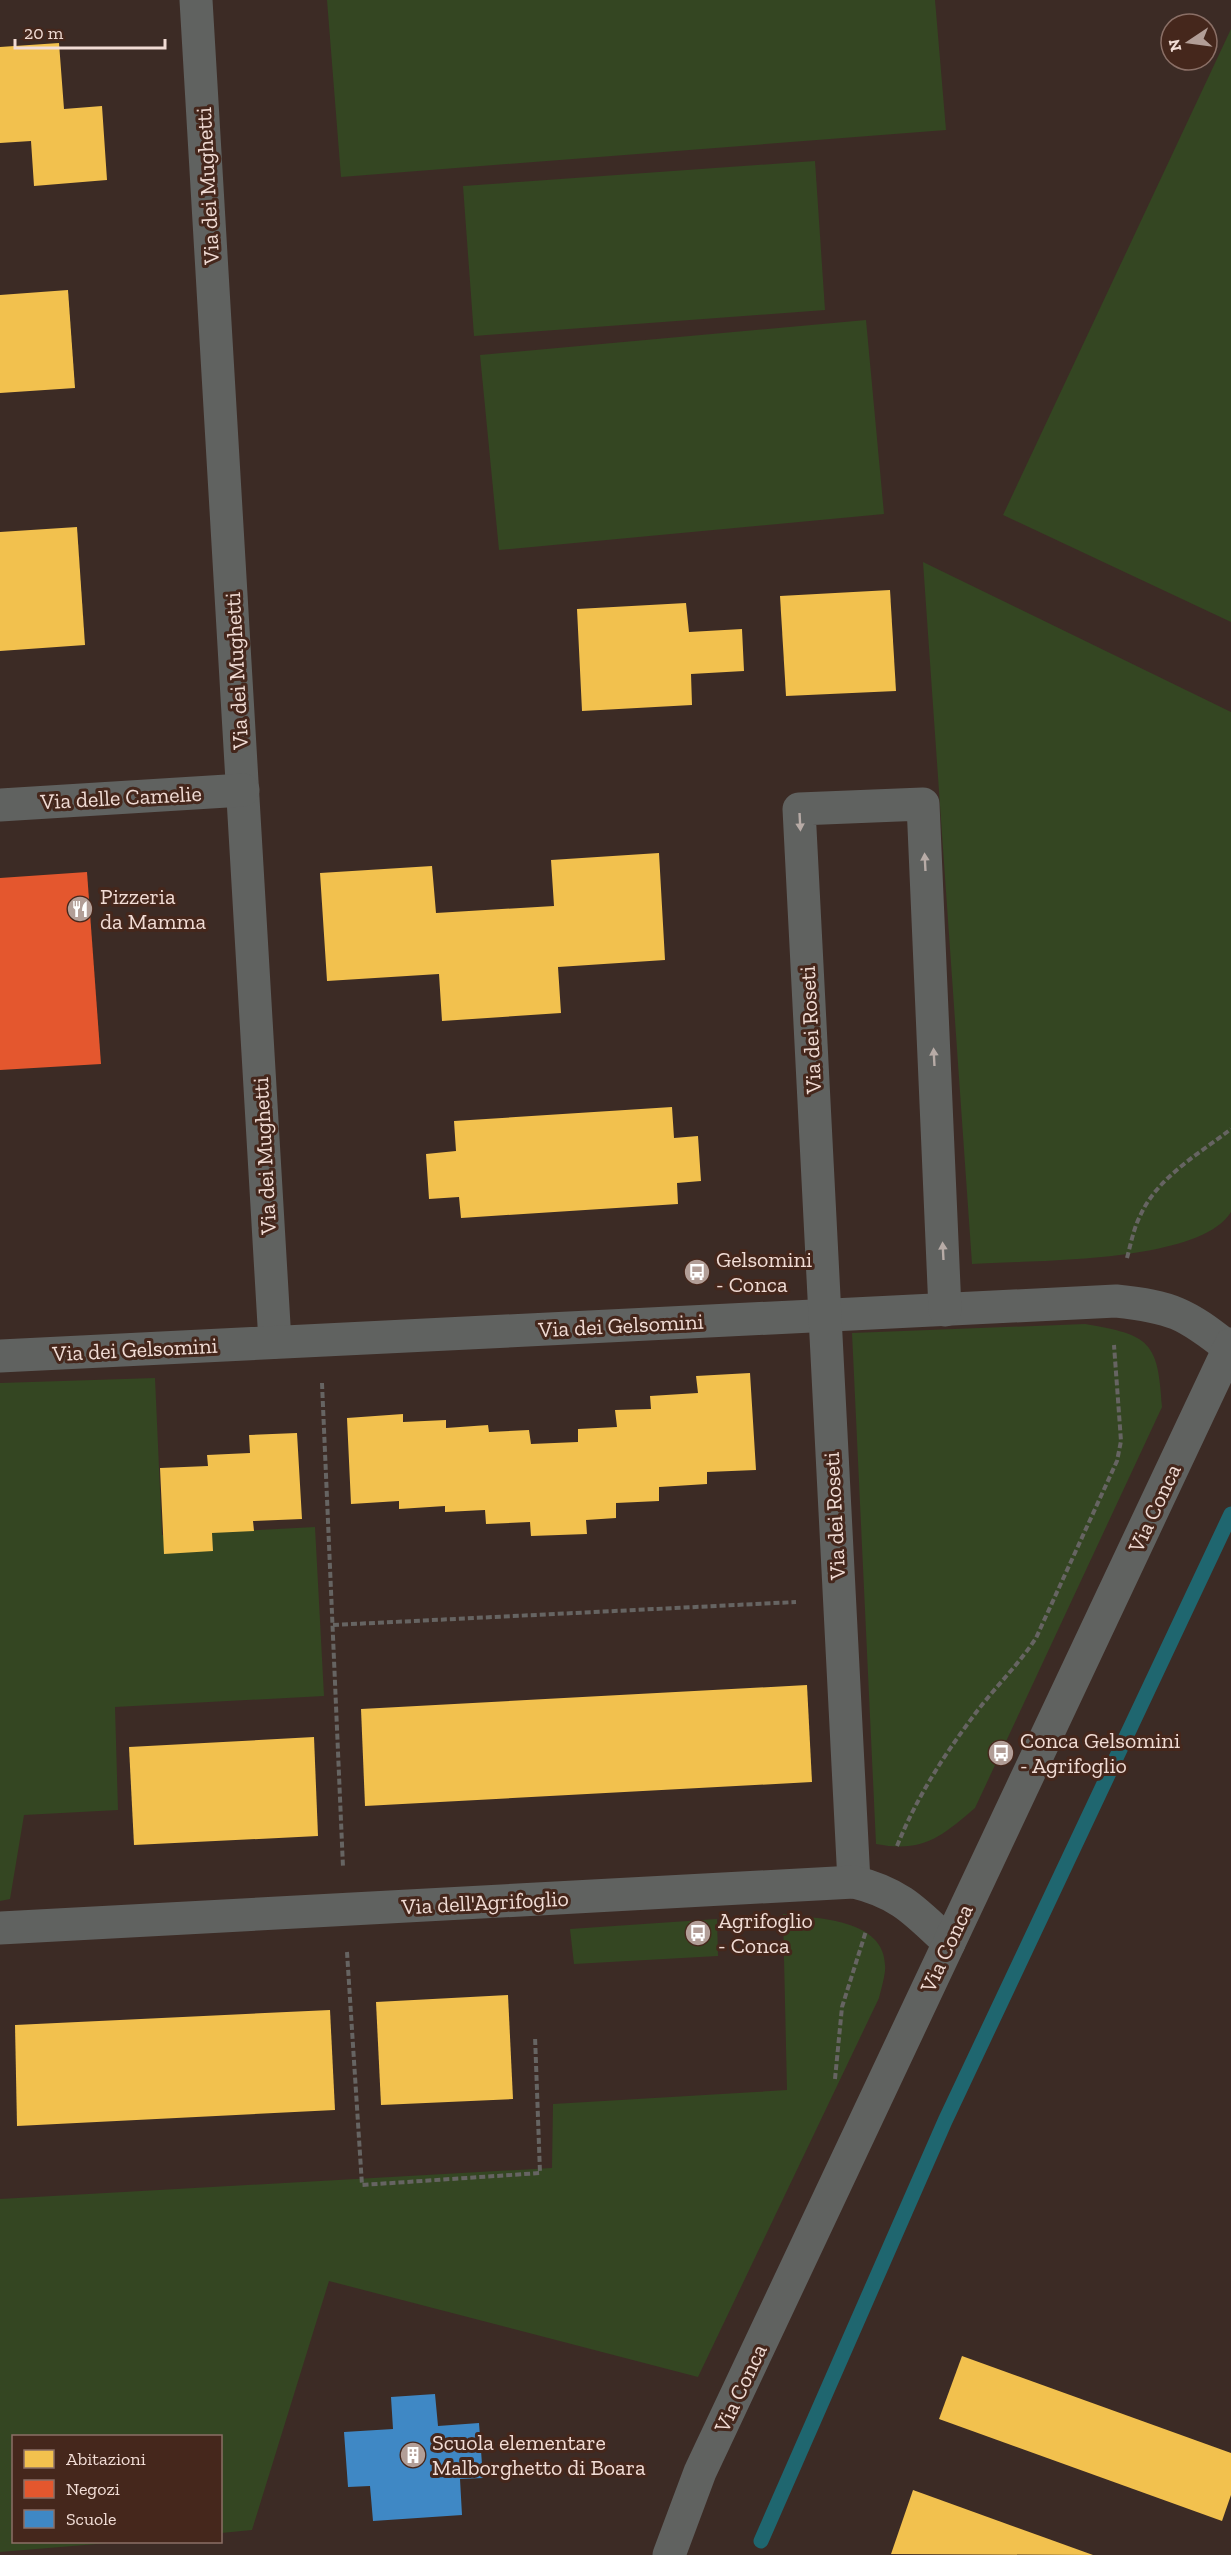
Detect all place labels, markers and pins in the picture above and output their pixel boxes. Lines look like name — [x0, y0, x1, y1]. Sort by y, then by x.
place label: Pizzeria da Mamma — [100, 883, 206, 935]
restaurant icon: Pizzeria da Mamma — [65, 894, 95, 924]
place label: Gelsomini - Conca — [716, 1246, 812, 1298]
bus stop icon: Gelsomini - Conca — [682, 1257, 712, 1287]
place label: Conca Gelsomini - Agrifoglio — [1020, 1727, 1180, 1779]
bus stop icon: Conca Gelsomini - Agrifoglio — [986, 1738, 1016, 1768]
place label: Agrifoglio - Conca — [718, 1907, 813, 1959]
bus stop icon: Agrifoglio - Conca — [683, 1918, 713, 1948]
place label: Scuola elementare Malborghetto di Boara — [432, 2429, 646, 2481]
building icon: Scuola elementare Malborghetto di Boara — [398, 2440, 428, 2470]

